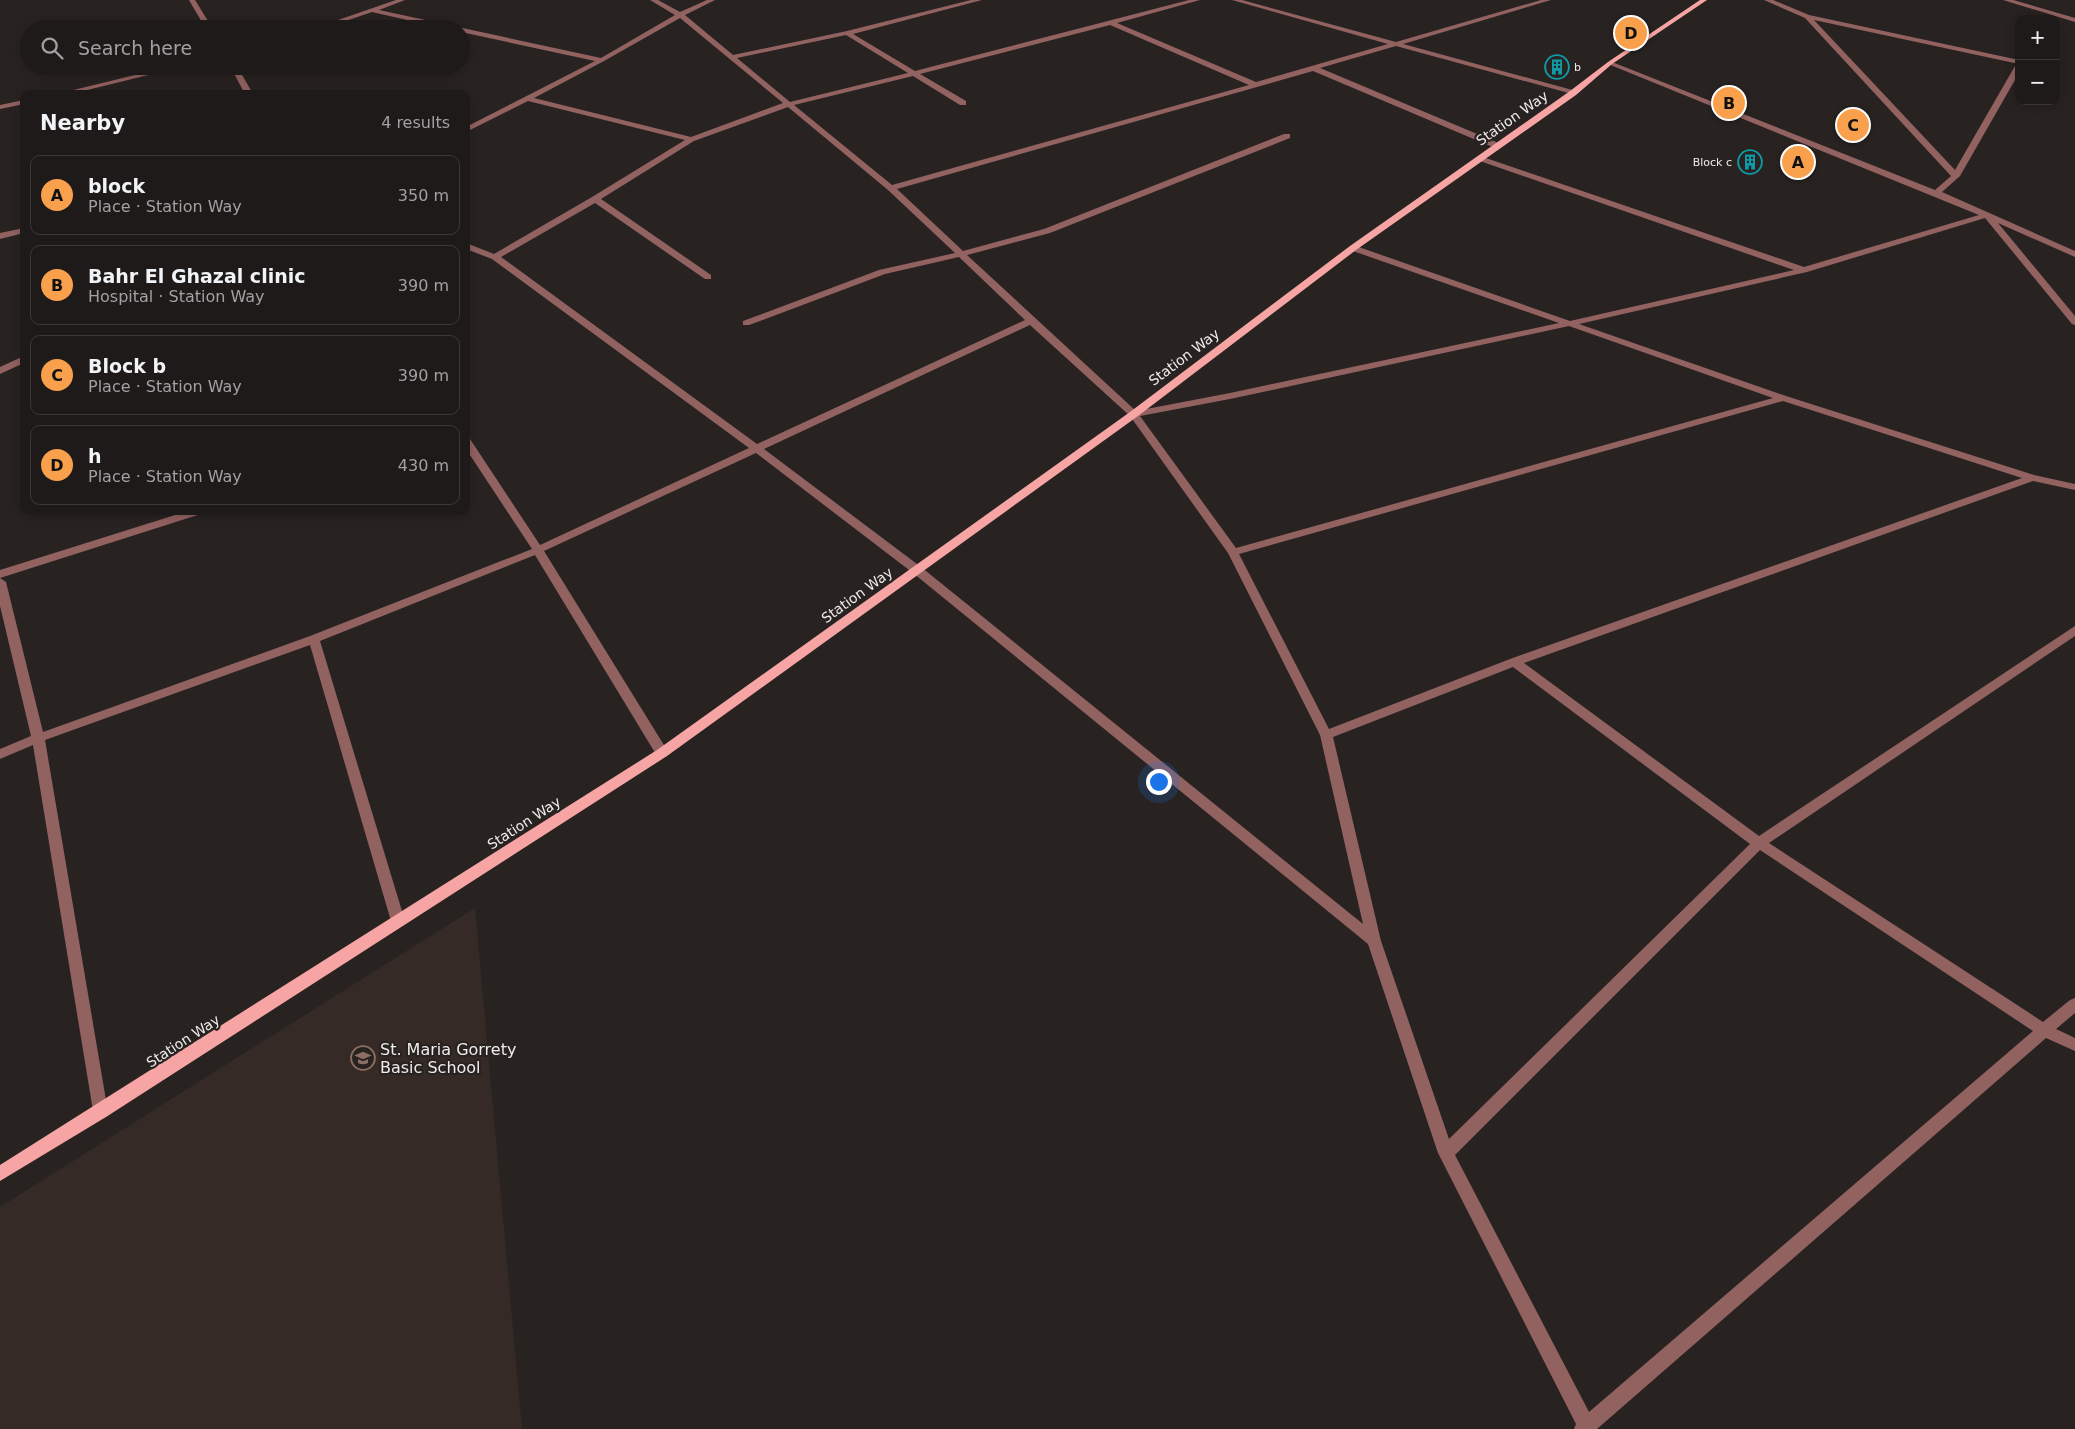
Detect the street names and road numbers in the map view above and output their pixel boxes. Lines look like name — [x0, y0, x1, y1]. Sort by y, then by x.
street label: Station Way — [1473, 87, 1551, 149]
street label: Station Way — [1146, 325, 1222, 389]
street label: Station Way — [818, 564, 896, 626]
street label: Station Way — [484, 793, 564, 853]
street label: Station Way — [143, 1011, 223, 1071]

